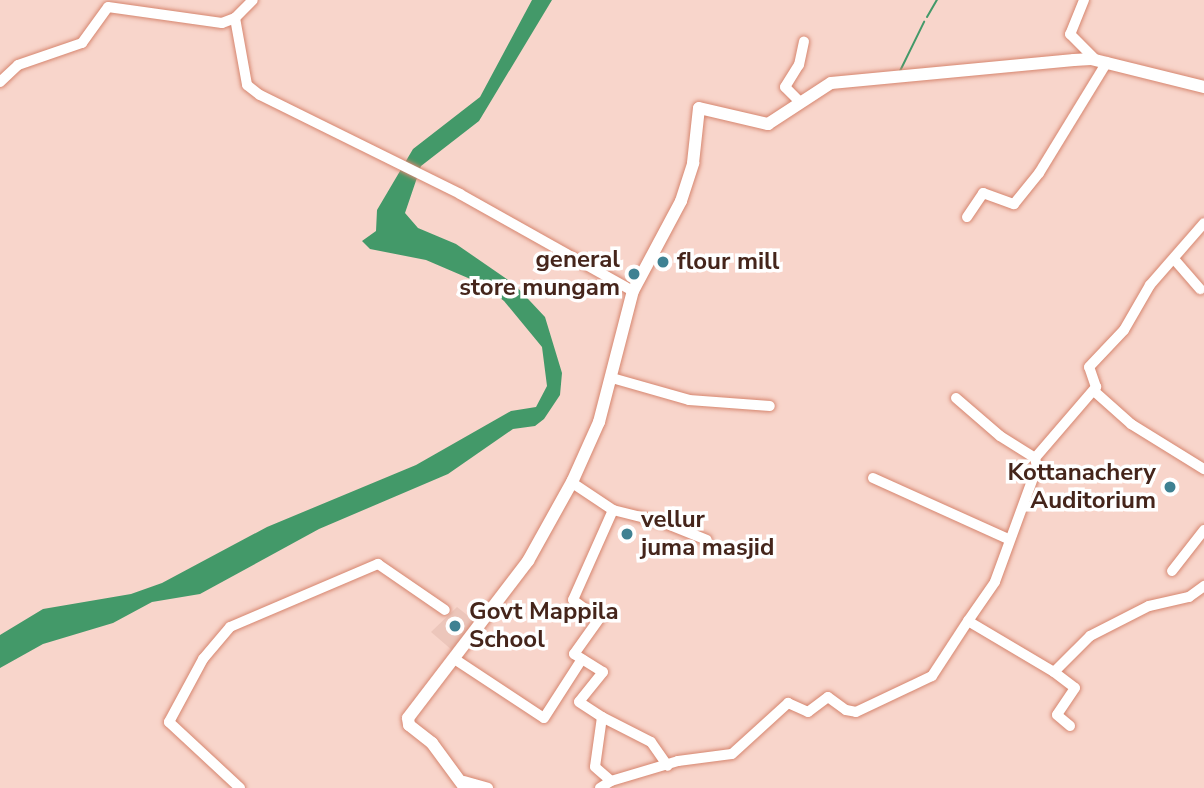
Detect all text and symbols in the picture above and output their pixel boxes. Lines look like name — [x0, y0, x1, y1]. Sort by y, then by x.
place label: general store mungam — [459, 246, 620, 302]
place label: flour mill — [677, 248, 779, 276]
marker: flour mill — [655, 254, 671, 270]
marker: general store mungam — [626, 266, 642, 282]
place label: Kottanachery Auditorium — [1007, 459, 1156, 515]
marker: Kottanachery Auditorium — [1162, 479, 1178, 495]
place label: vellur juma masjid — [641, 506, 774, 562]
marker: vellur juma masjid — [619, 526, 635, 542]
place label: Govt Mappila School — [469, 598, 619, 654]
marker: Govt Mappila School — [447, 618, 463, 634]

